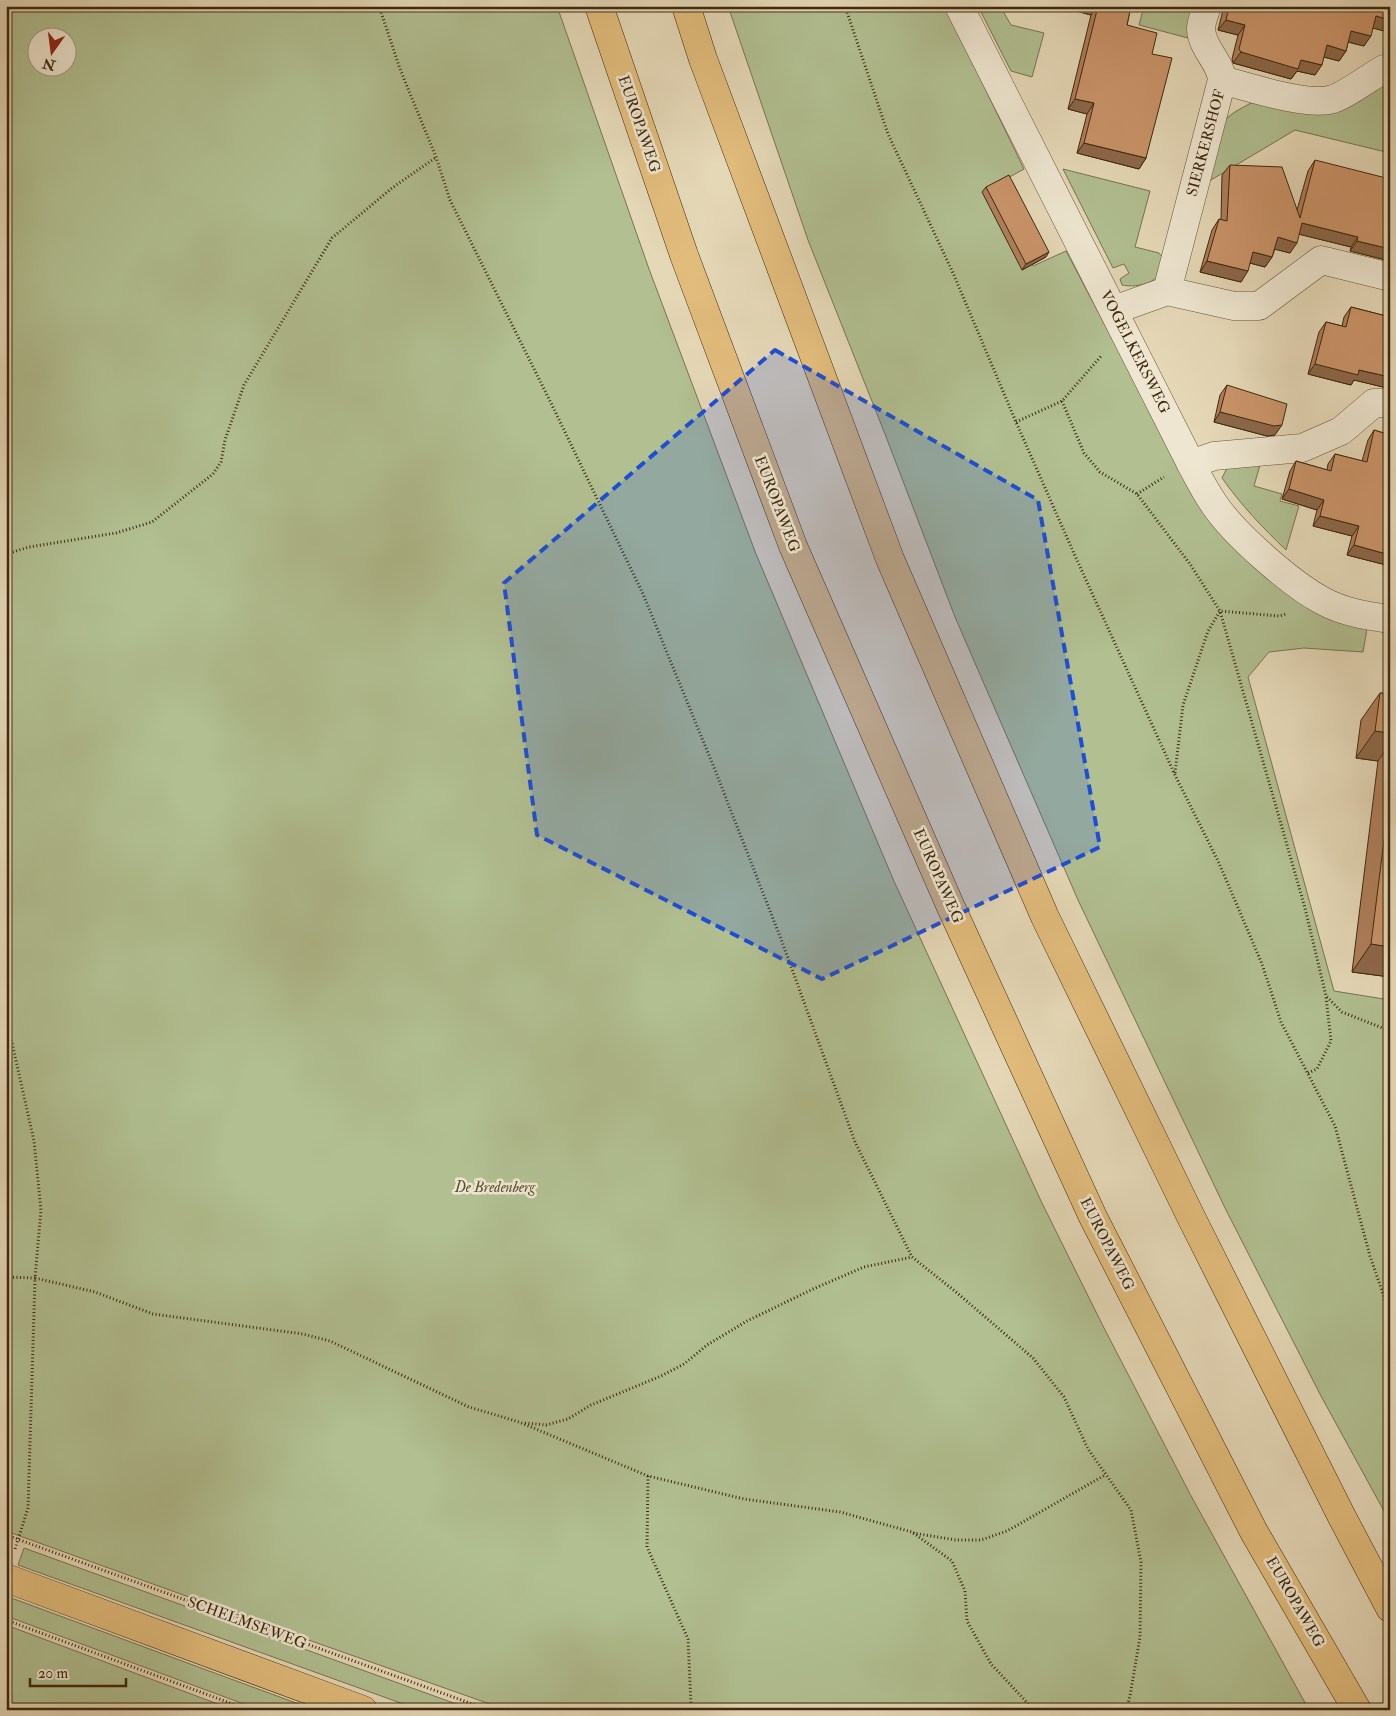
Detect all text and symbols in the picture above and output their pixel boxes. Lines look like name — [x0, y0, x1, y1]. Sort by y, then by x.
north arrow — [28, 28, 78, 78]
text: N — [40, 54, 58, 74]
street label: EUROPAWEG — [613, 73, 665, 175]
street label: SIERKERSHOF — [1183, 87, 1230, 199]
street label: VOGELKERSWEG — [1096, 287, 1174, 417]
street label: EUROPAWEG — [750, 453, 804, 555]
street label: EUROPAWEG — [909, 826, 967, 927]
park label: De Bredenberg — [454, 1178, 537, 1197]
street label: EUROPAWEG — [1075, 1194, 1139, 1294]
street label: EUROPAWEG — [1261, 1553, 1329, 1651]
street label: SCHELMSEWEG — [185, 1593, 310, 1654]
scale bar — [30, 1656, 126, 1688]
text: 20 m — [38, 1664, 68, 1683]

